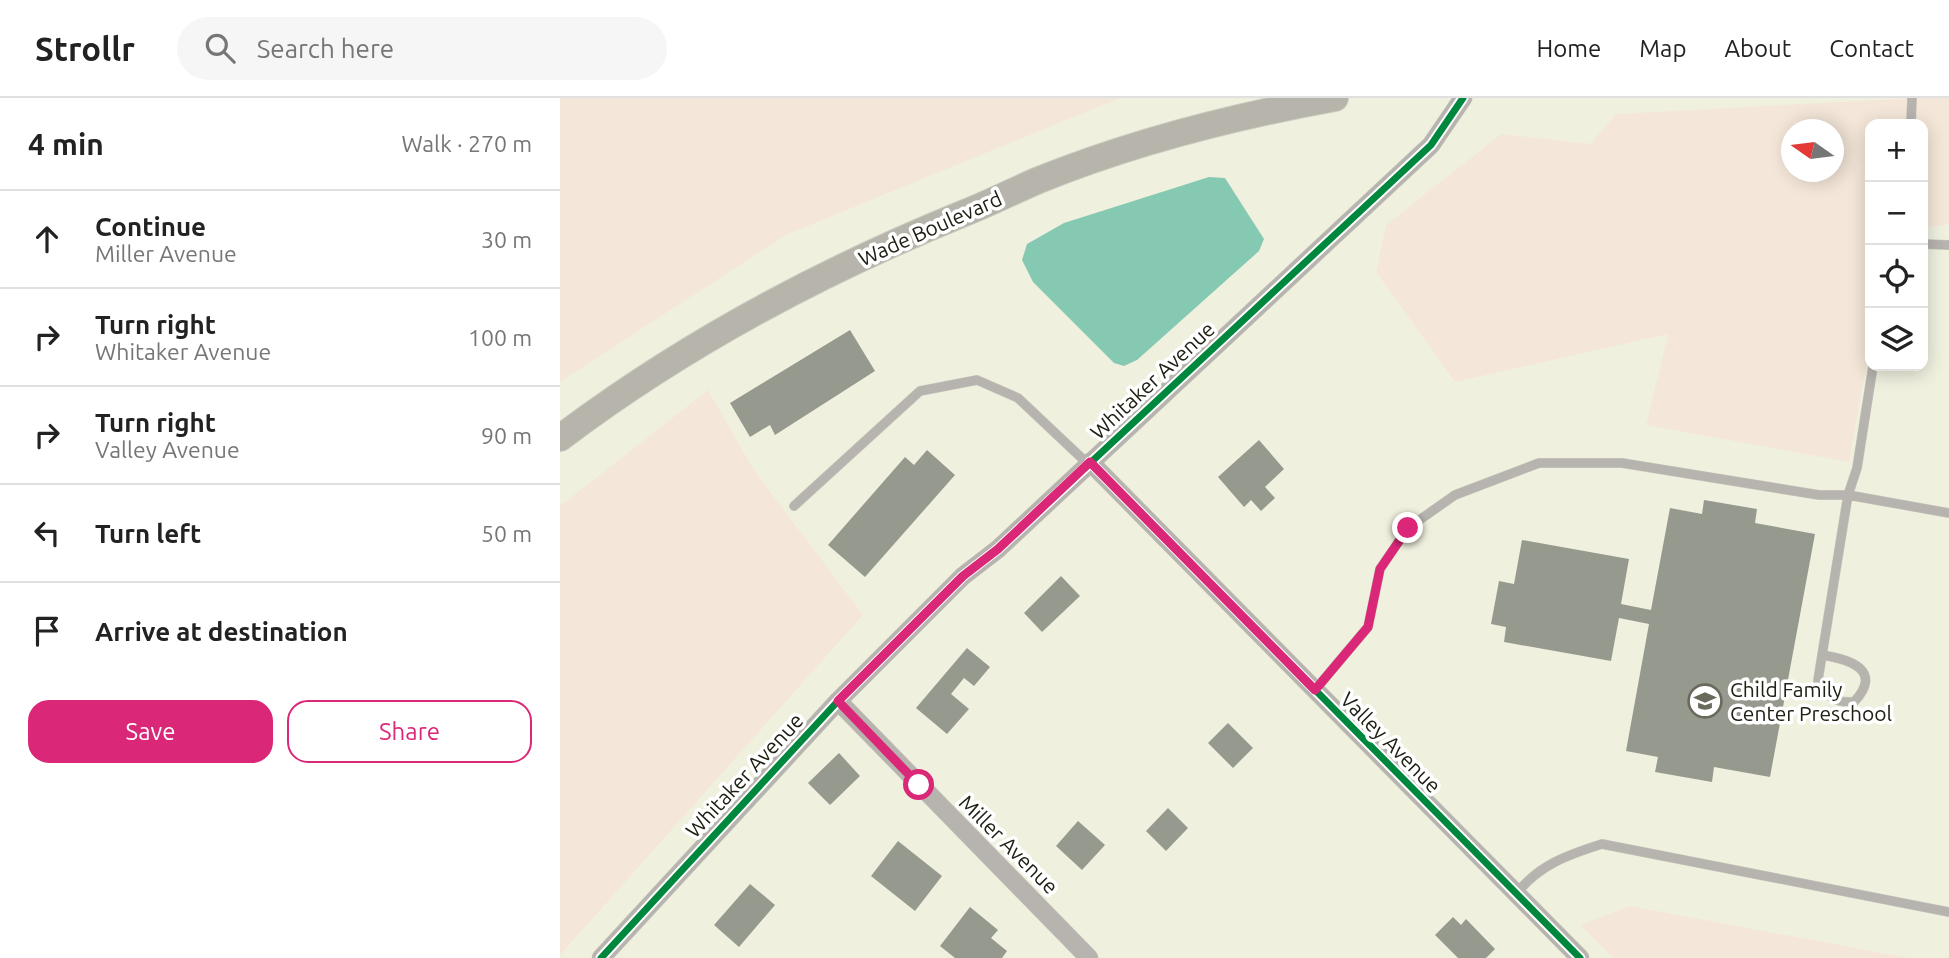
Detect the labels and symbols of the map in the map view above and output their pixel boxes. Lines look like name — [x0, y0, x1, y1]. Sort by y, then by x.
north arrow — [1781, 119, 1844, 182]
street label: Wade Boulevard — [855, 186, 1005, 270]
street label: Whitaker Avenue — [1085, 316, 1219, 444]
route end — [1392, 512, 1423, 543]
place label: Child Family Center Preschool — [1730, 677, 1892, 725]
school or university icon: Child Family Center Preschool — [1686, 682, 1724, 720]
street label: Valley Avenue — [1336, 687, 1446, 797]
street label: Whitaker Avenue — [680, 708, 808, 842]
route start — [903, 769, 934, 800]
street label: Miller Avenue — [955, 790, 1063, 898]

